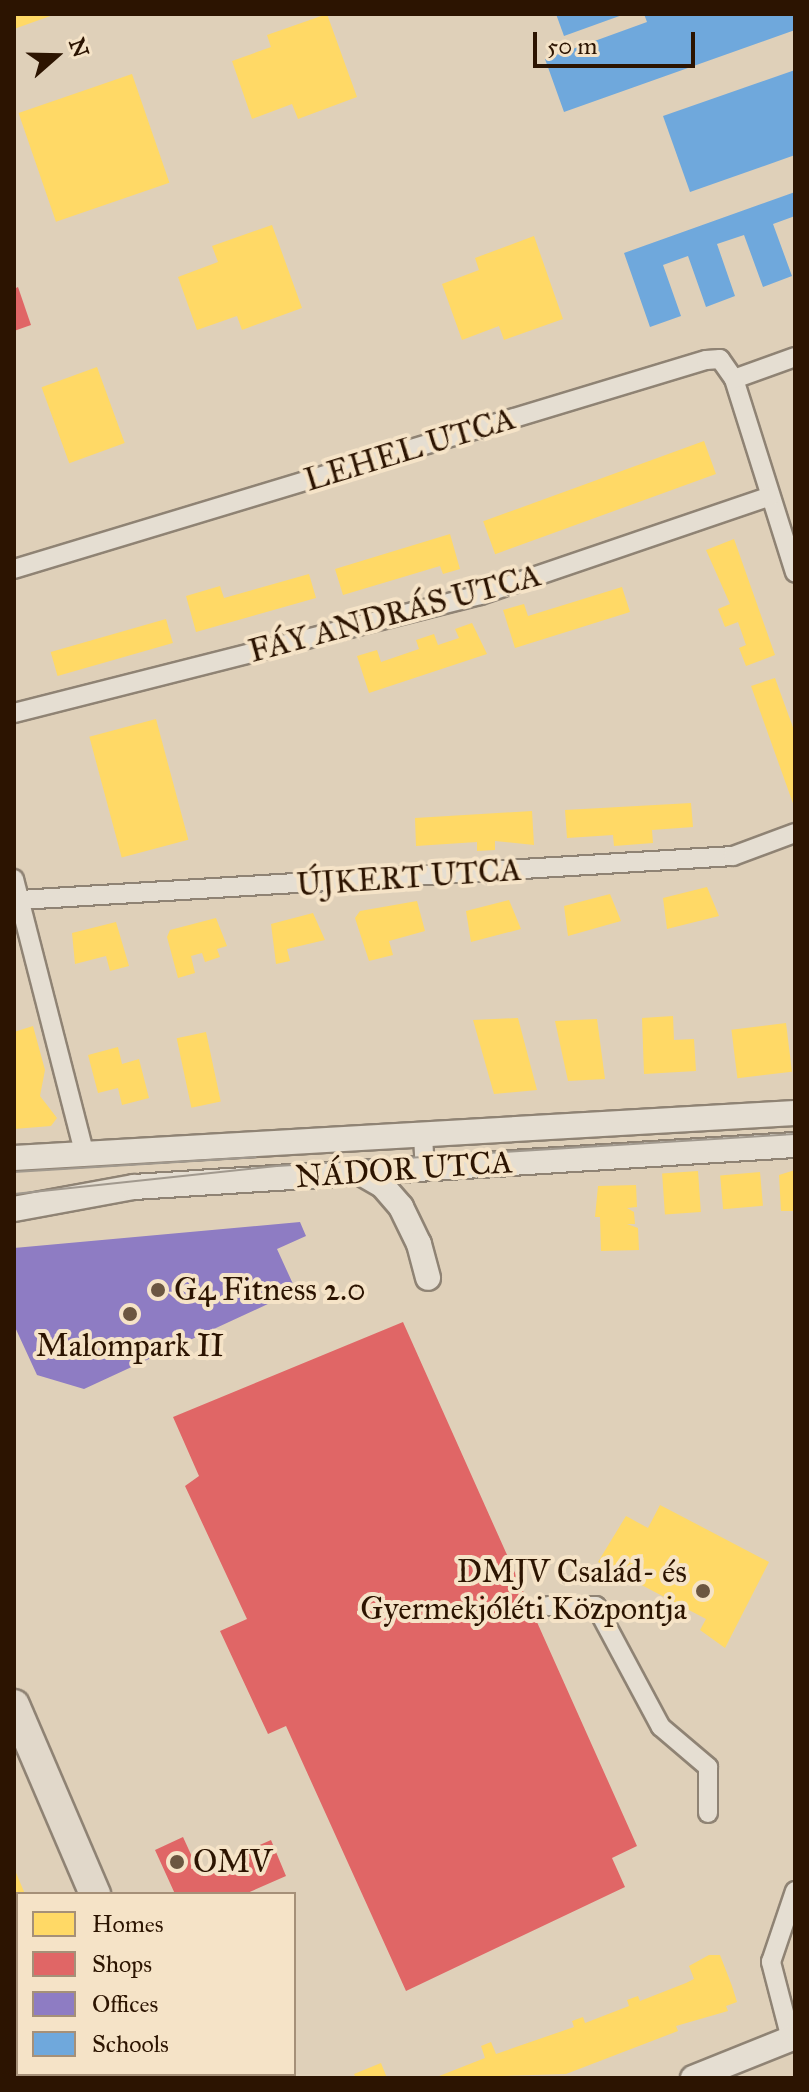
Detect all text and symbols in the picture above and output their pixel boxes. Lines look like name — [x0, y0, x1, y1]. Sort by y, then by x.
north arrow — [16, 16, 96, 96]
scale bar — [537, 16, 699, 66]
text: 50 m — [547, 31, 597, 61]
text: N — [63, 34, 95, 61]
street label: LEHEL UTCA — [300, 400, 520, 500]
street label: FÁY ANDRÁS UTCA — [245, 557, 545, 671]
street label: ÚJKERT UTCA — [295, 851, 523, 905]
street label: NÁDOR UTCA — [294, 1143, 514, 1197]
place label: G4 Fitness 2.0 — [174, 1271, 366, 1309]
marker: G4 Fitness 2.0 — [149, 1281, 167, 1299]
marker: Malompark II — [121, 1305, 139, 1323]
place label: Malompark II — [36, 1327, 224, 1365]
place label: DMJV Család- és Gyermekjóléti Központja — [360, 1554, 687, 1629]
marker: DMJV Család- és Gyermekjóléti Központja — [694, 1582, 712, 1600]
place label: OMV — [193, 1843, 272, 1881]
marker: OMV — [168, 1853, 186, 1871]
legend — [16, 1892, 296, 2076]
text: Homes — [92, 1909, 164, 1939]
text: Shops — [92, 1949, 152, 1979]
text: Offices — [92, 1989, 158, 2019]
text: Schools — [92, 2029, 169, 2059]

